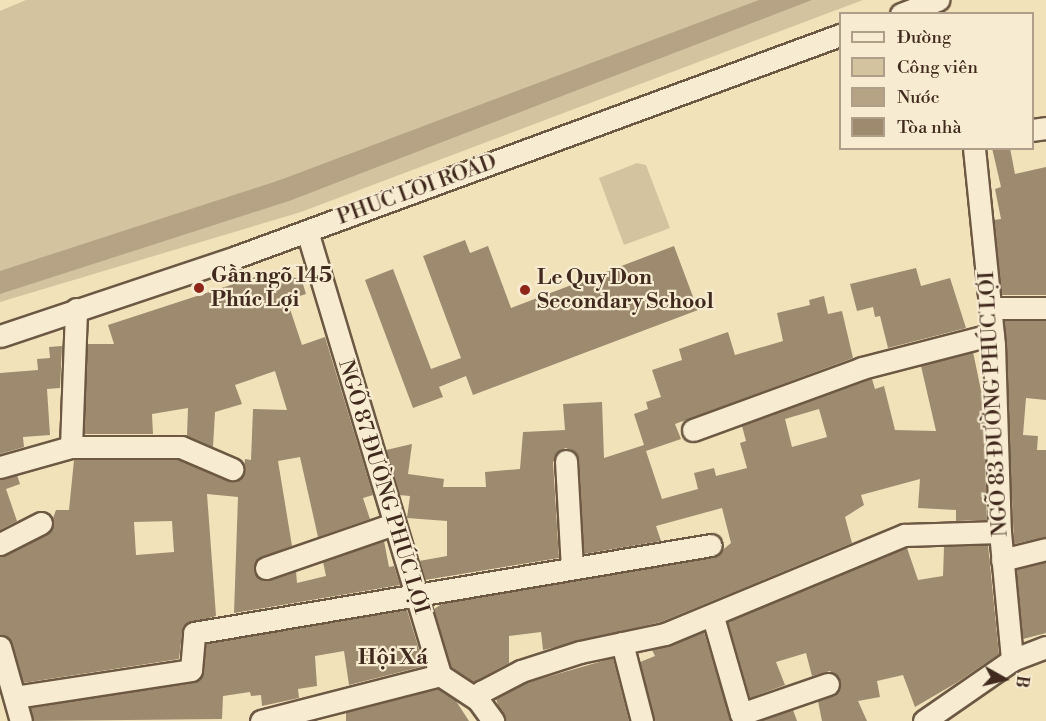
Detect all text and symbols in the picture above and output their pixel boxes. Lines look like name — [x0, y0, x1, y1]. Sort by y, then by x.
legend — [839, 12, 1034, 150]
text: Đường — [897, 26, 951, 49]
text: Công viên — [897, 56, 978, 79]
text: Nước — [897, 86, 940, 109]
text: Tòa nhà — [897, 116, 962, 139]
street label: PHUC LOI ROAD — [334, 149, 500, 231]
place label: Gần ngõ 145 Phúc Lợi — [211, 263, 332, 313]
place label: Le Quy Don Secondary School — [537, 265, 714, 315]
street label: NGÕ 83 ĐƯỜNG PHÚC LỢI — [974, 271, 1014, 537]
marker: Gần ngõ 145 Phúc Lợi — [192, 281, 206, 295]
marker: Le Quy Don Secondary School — [518, 283, 532, 297]
street label: NGÕ 87 ĐƯỜNG PHÚC LỢI — [332, 357, 434, 617]
district label: Hội Xá — [358, 645, 428, 671]
north arrow — [974, 649, 1034, 709]
text: B — [1011, 674, 1033, 689]

